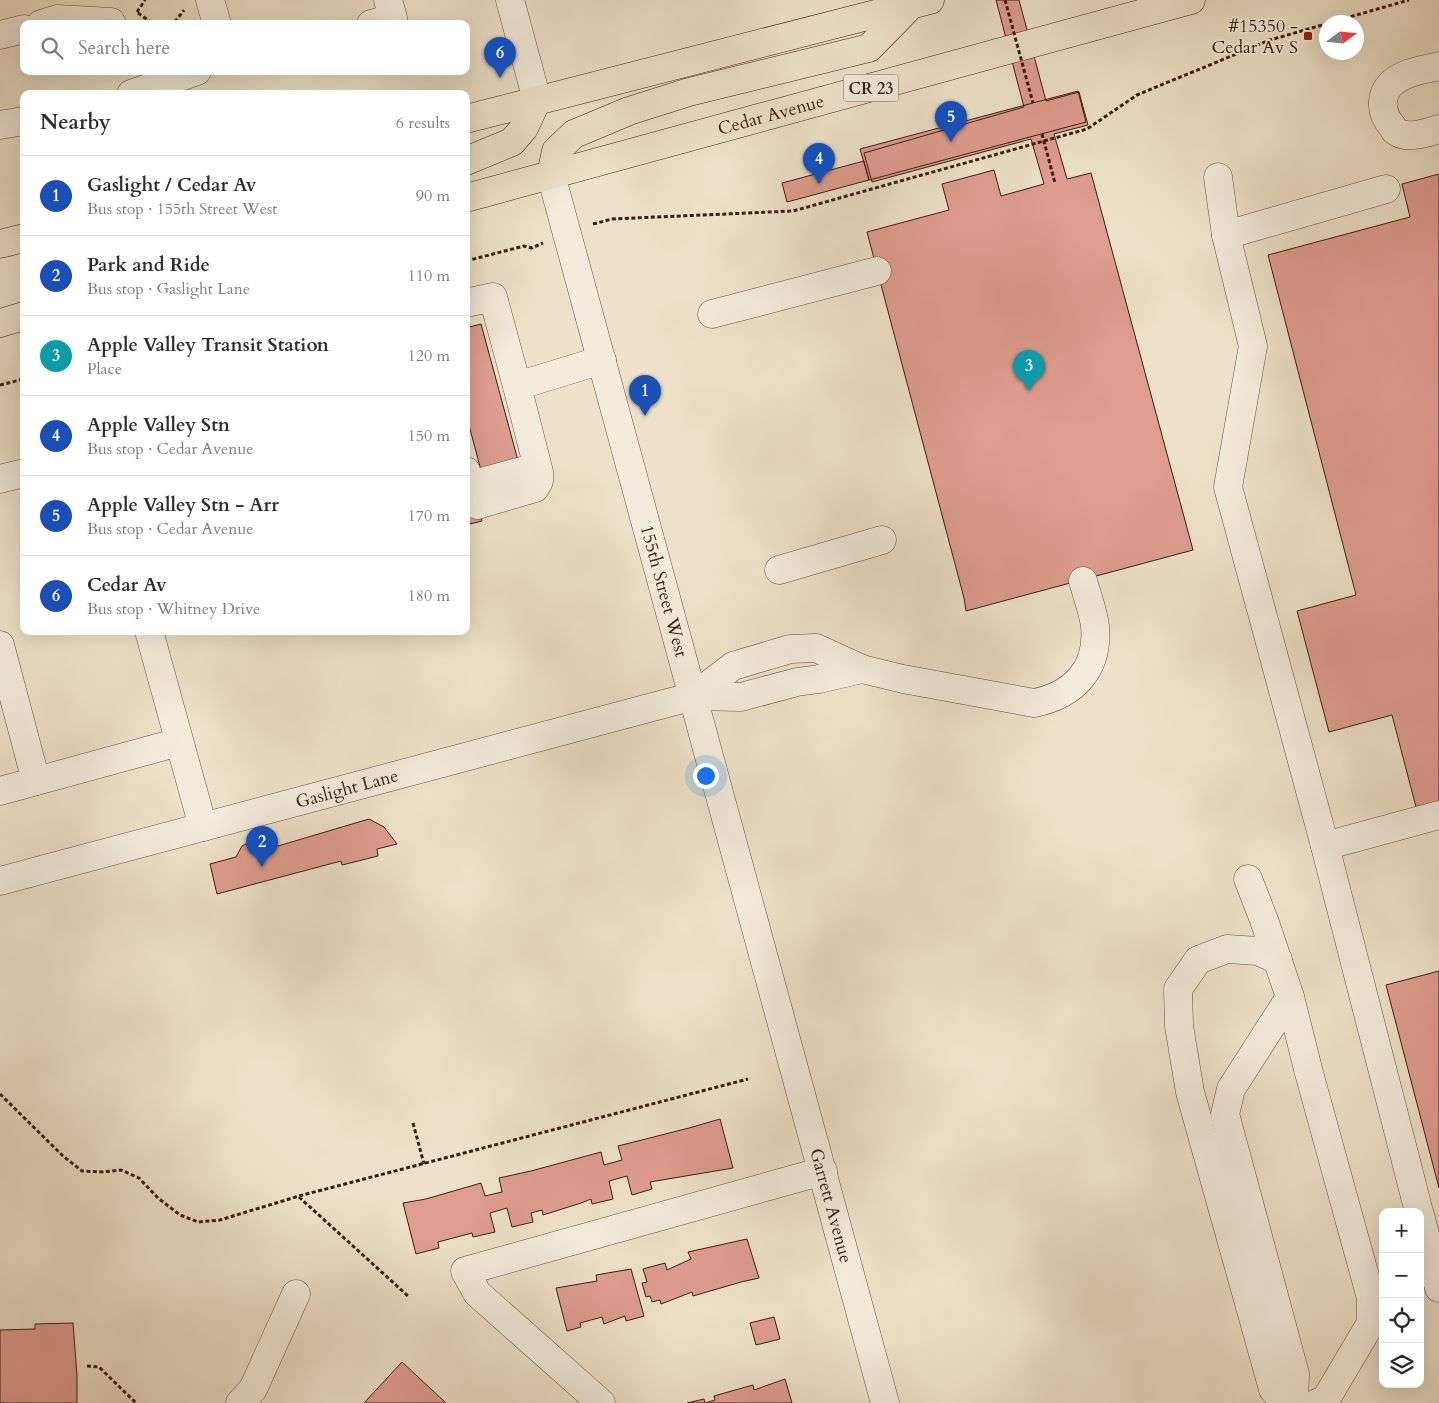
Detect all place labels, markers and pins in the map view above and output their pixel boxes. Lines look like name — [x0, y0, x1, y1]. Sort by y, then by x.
place label: #15350 - Cedar Av S — [1212, 14, 1298, 60]
marker: #15350 - Cedar Av S — [1302, 30, 1314, 42]
pin: 6 — [484, 37, 516, 78]
pin: 5 — [935, 101, 967, 142]
pin: 4 — [803, 143, 835, 184]
pin: 3 — [1013, 350, 1045, 391]
pin: 1 — [629, 375, 661, 416]
pin: 2 — [246, 826, 278, 867]

